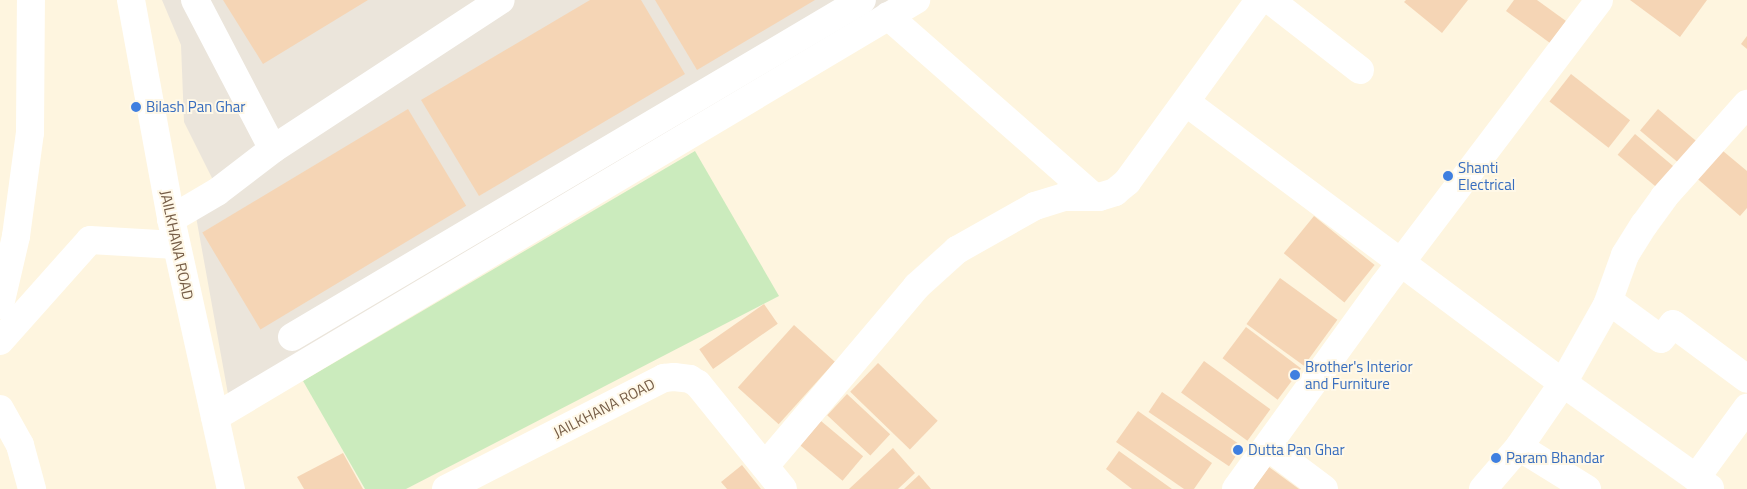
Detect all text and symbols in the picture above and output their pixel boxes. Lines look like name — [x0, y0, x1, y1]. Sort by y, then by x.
place label: Bilash Pan Ghar — [146, 98, 246, 116]
marker: Bilash Pan Ghar — [130, 101, 142, 113]
place label: Shanti Electrical — [1458, 158, 1515, 193]
marker: Shanti Electrical — [1442, 170, 1454, 182]
street label: JAILKHANA ROAD — [157, 188, 197, 302]
place label: Brother's Interior and Furniture — [1305, 357, 1413, 392]
marker: Brother's Interior and Furniture — [1289, 369, 1301, 381]
street label: JAILKHANA ROAD — [550, 375, 658, 441]
place label: Dutta Pan Ghar — [1248, 441, 1345, 459]
marker: Dutta Pan Ghar — [1232, 444, 1244, 456]
place label: Param Bhandar — [1506, 449, 1604, 467]
marker: Param Bhandar — [1490, 452, 1502, 464]

